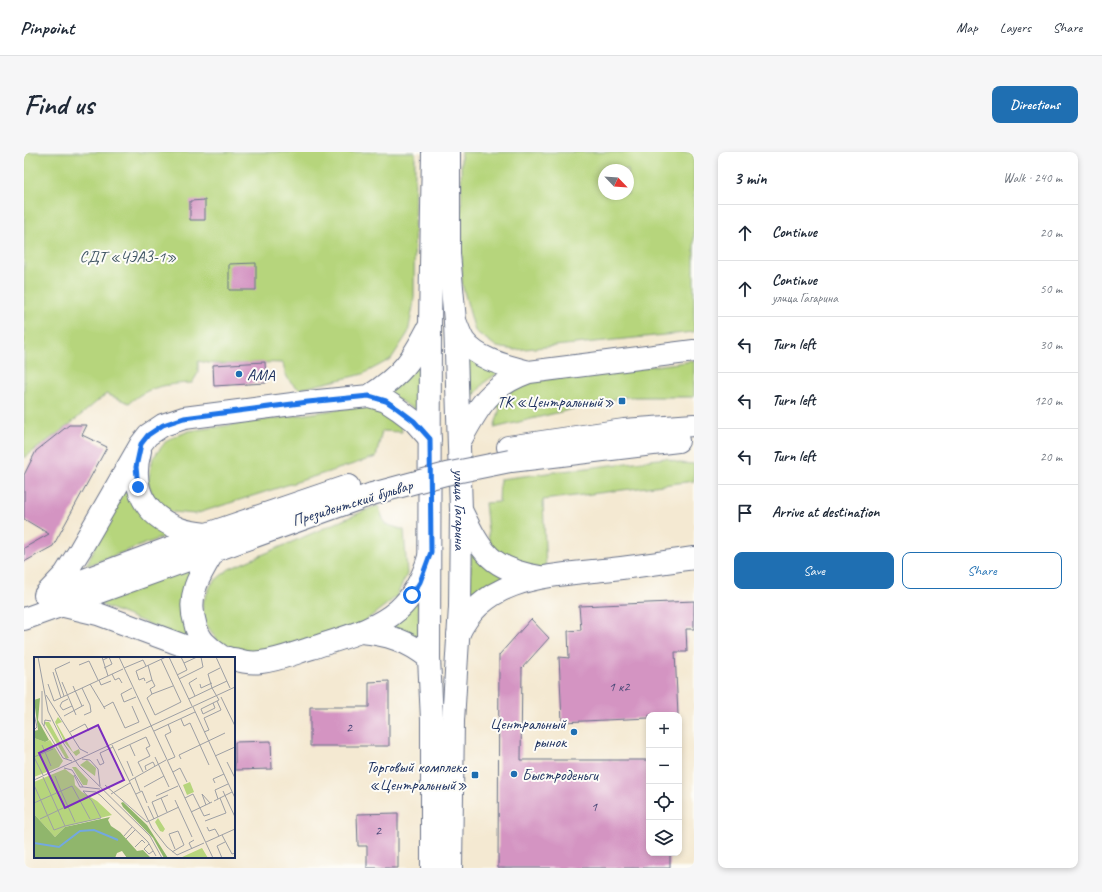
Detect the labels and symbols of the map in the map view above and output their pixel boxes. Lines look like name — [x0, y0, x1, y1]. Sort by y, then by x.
north arrow — [598, 164, 634, 200]
park label: СДТ «ЧЭАЗ-1» — [79, 247, 177, 267]
place label: АМА — [247, 365, 276, 385]
marker: АМА — [234, 369, 244, 379]
place label: ТК «Центральный» — [497, 392, 614, 412]
marker: ТК «Центральный» — [617, 396, 627, 406]
street label: улица Гагарина — [449, 468, 470, 551]
street label: Президентский бульвар — [290, 475, 416, 531]
route end — [129, 478, 147, 496]
route start — [403, 586, 421, 604]
inset map — [34, 657, 235, 858]
house number: 1 к2 — [608, 678, 631, 695]
place label: Центральный рынок — [490, 714, 567, 752]
house number: 2 — [346, 719, 354, 736]
marker: Центральный рынок — [569, 727, 579, 737]
place label: Торговый комплекс «Центральный» — [366, 757, 468, 795]
place label: Быстроденьги — [522, 765, 599, 785]
marker: Быстроденьги — [509, 769, 519, 779]
marker: Торговый комплекс «Центральный» — [470, 770, 480, 780]
house number: 1 — [591, 798, 598, 815]
house number: 2 — [375, 822, 383, 839]

